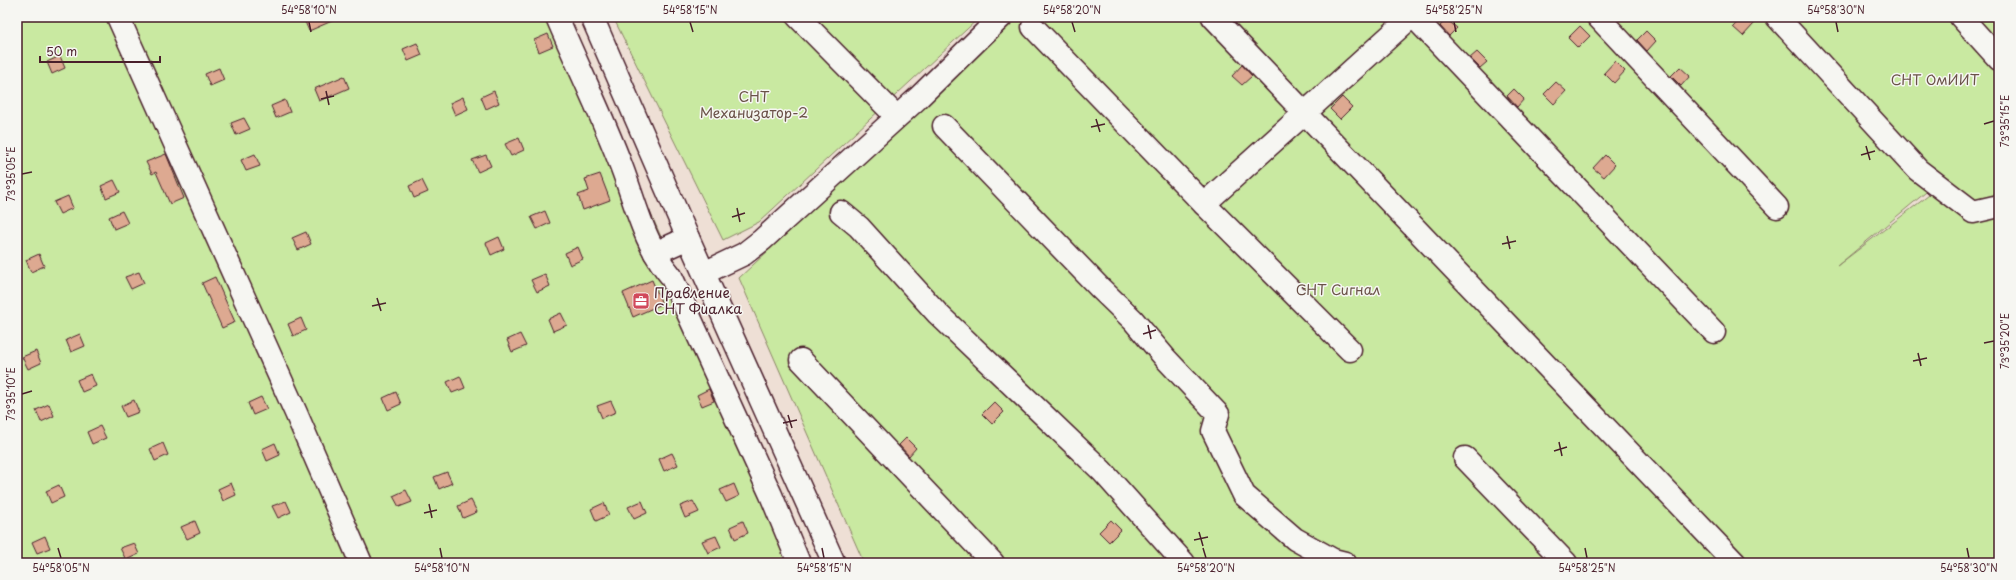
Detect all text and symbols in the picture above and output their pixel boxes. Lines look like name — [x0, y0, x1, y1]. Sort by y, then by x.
text: 54°58'10"N — [281, 2, 337, 17]
text: 54°58'15"N — [662, 2, 718, 17]
text: 54°58'20"N — [1043, 2, 1101, 17]
text: 54°58'25"N — [1425, 2, 1483, 17]
text: 54°58'30"N — [1807, 2, 1865, 17]
scale bar — [40, 38, 160, 64]
text: 50 m — [46, 42, 77, 60]
park label: СНТ ОмИИТ — [1891, 69, 1980, 90]
park label: СНТ Механизатор-2 — [700, 86, 808, 123]
text: 73°35'15"E — [1997, 95, 2012, 147]
text: 73°35'05"E — [3, 146, 18, 202]
park label: СНТ Сигнал — [1296, 279, 1380, 300]
place label: Правление СНТ Фиалка — [654, 282, 742, 319]
office icon: Правление СНТ Фиалка — [631, 291, 651, 311]
text: 73°35'20"E — [1997, 313, 2012, 369]
text: 73°35'10"E — [3, 367, 18, 421]
text: 54°58'05"N — [32, 560, 90, 575]
text: 54°58'10"N — [414, 560, 470, 575]
text: 54°58'15"N — [796, 560, 852, 575]
text: 54°58'20"N — [1177, 560, 1235, 575]
text: 54°58'25"N — [1558, 560, 1616, 575]
text: 54°58'30"N — [1940, 560, 1998, 575]

